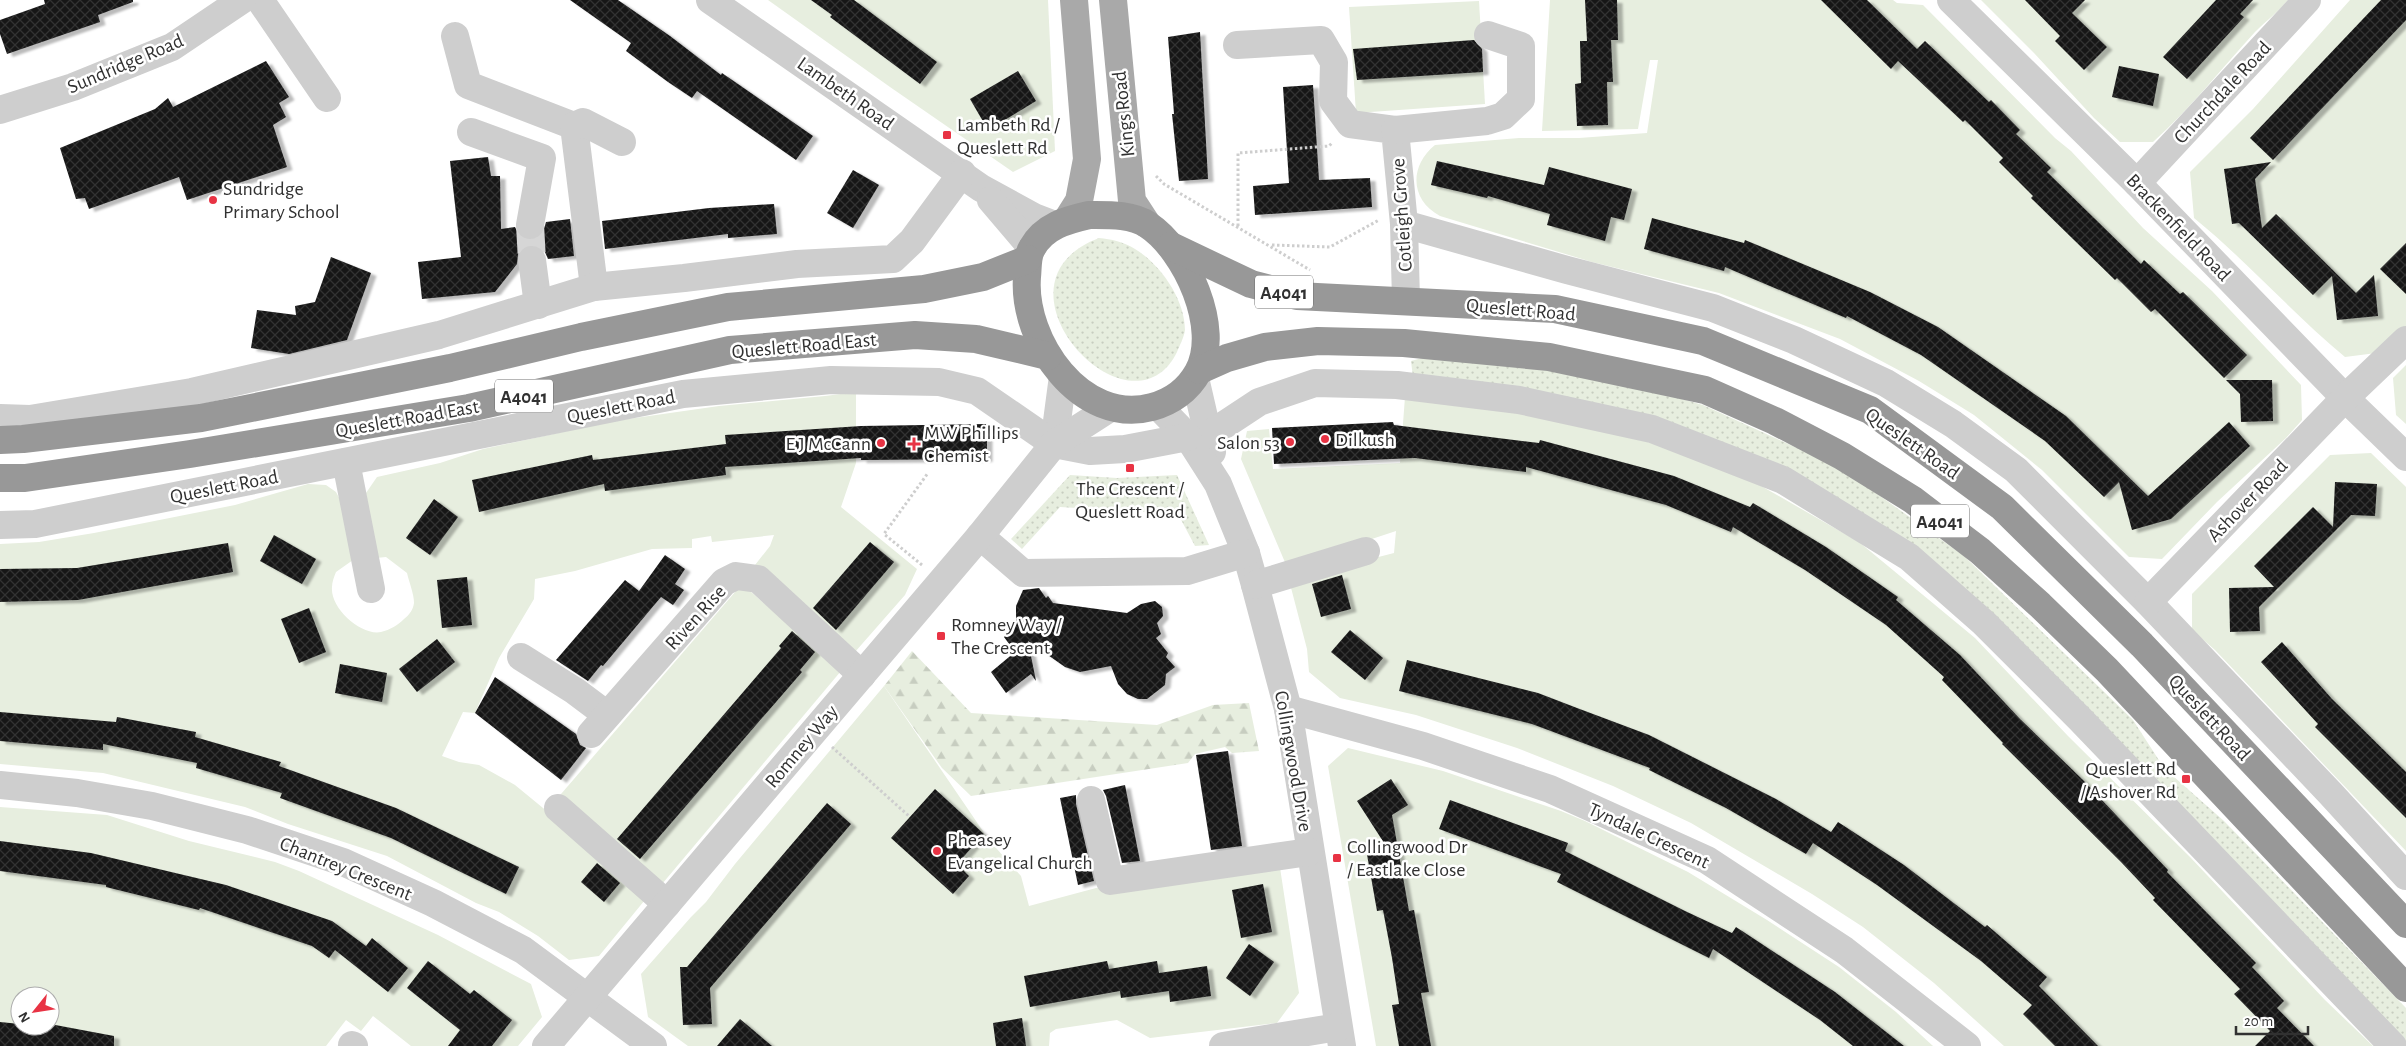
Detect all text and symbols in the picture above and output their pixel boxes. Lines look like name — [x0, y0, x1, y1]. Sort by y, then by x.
street label: Sundridge Road — [64, 31, 186, 97]
street label: Churchdale Road — [2170, 38, 2275, 148]
street label: Lambeth Road — [794, 53, 897, 134]
street label: Kings Road — [1110, 70, 1138, 158]
place label: Lambeth Rd / Queslett Rd — [957, 115, 1060, 158]
marker: Lambeth Rd / Queslett Rd — [941, 129, 953, 141]
street label: Cotleigh Grove — [1388, 158, 1416, 272]
street label: Brackenfield Road — [2122, 170, 2234, 285]
place label: Sundridge Primary School — [223, 179, 340, 222]
marker: Sundridge Primary School — [207, 194, 219, 206]
road number: A4041 — [1255, 276, 1313, 308]
street label: Queslett Road — [1465, 295, 1576, 325]
street label: Queslett Road East — [731, 330, 878, 362]
road number: A4041 — [495, 380, 553, 412]
street label: Queslett Road — [565, 387, 677, 427]
street label: Queslett Road East — [334, 396, 481, 441]
street label: Queslett Road — [1862, 404, 1963, 483]
place label: MW Phillips Chemist — [924, 423, 1019, 466]
place label: Dilkush — [1335, 430, 1395, 450]
place label: Salon 53 — [1217, 433, 1280, 453]
marker: Dilkush — [1319, 433, 1331, 445]
place label: E J McCann — [786, 434, 871, 454]
marker: Salon 53 — [1284, 436, 1296, 448]
marker: E J McCann — [875, 437, 887, 449]
marker: MW Phillips Chemist — [908, 438, 920, 450]
street label: Ashover Road — [2204, 456, 2292, 546]
marker: The Crescent / Queslett Road — [1124, 462, 1136, 474]
street label: Queslett Road — [168, 467, 280, 507]
place label: The Crescent / Queslett Road — [1075, 479, 1185, 522]
road number: A4041 — [1911, 504, 1969, 538]
street label: Riven Rise — [662, 581, 730, 654]
place label: Romney Way / The Crescent — [951, 615, 1062, 658]
marker: Romney Way / The Crescent — [935, 630, 947, 642]
street label: Queslett Road — [2165, 671, 2254, 765]
street label: Collingwood Drive — [1271, 689, 1315, 833]
street label: Romney Way — [761, 701, 842, 792]
place label: Queslett Rd / Ashover Rd — [2080, 759, 2176, 802]
marker: Queslett Rd / Ashover Rd — [2180, 773, 2192, 785]
street label: Tyndale Crescent — [1585, 799, 1713, 873]
place label: Pheasey Evangelical Church — [947, 830, 1093, 873]
street label: Chantrey Crescent — [277, 833, 415, 905]
place label: Collingwood Dr / Eastlake Close — [1347, 837, 1468, 880]
marker: Pheasey Evangelical Church — [931, 845, 943, 857]
marker: Collingwood Dr / Eastlake Close — [1331, 852, 1343, 864]
north arrow — [10, 986, 60, 1036]
scale bar — [2236, 1004, 2308, 1036]
text: N — [16, 1009, 33, 1025]
text: 20 m — [2244, 1014, 2273, 1029]

